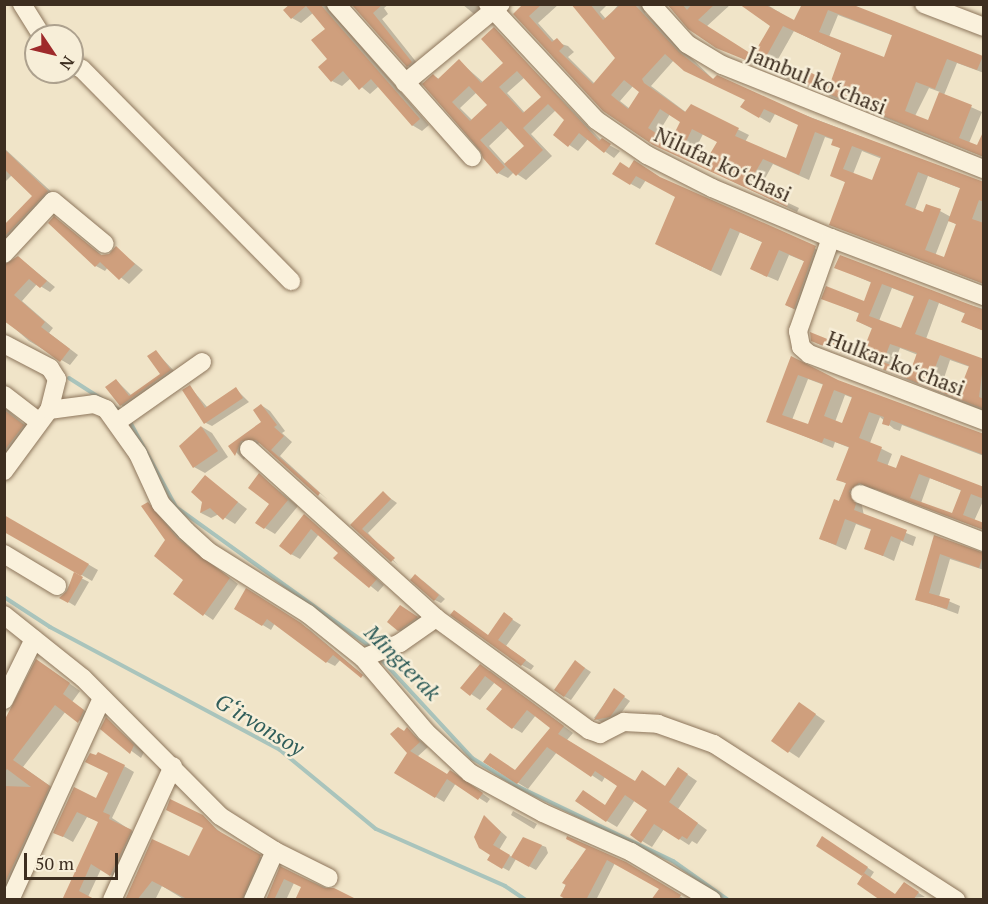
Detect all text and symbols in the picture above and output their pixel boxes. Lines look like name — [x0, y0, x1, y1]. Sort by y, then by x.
north arrow — [24, 24, 84, 84]
street label: Jambul koʻchasi — [744, 41, 890, 119]
text: N — [55, 52, 80, 74]
street label: Nilufar koʻchasi — [650, 121, 796, 207]
street label: Hulkar koʻchasi — [824, 325, 968, 401]
water label: Mingterak — [360, 619, 446, 705]
water label: G‘irvonsoy — [211, 687, 309, 761]
scale bar — [27, 841, 122, 879]
text: 50 m — [35, 851, 74, 875]

